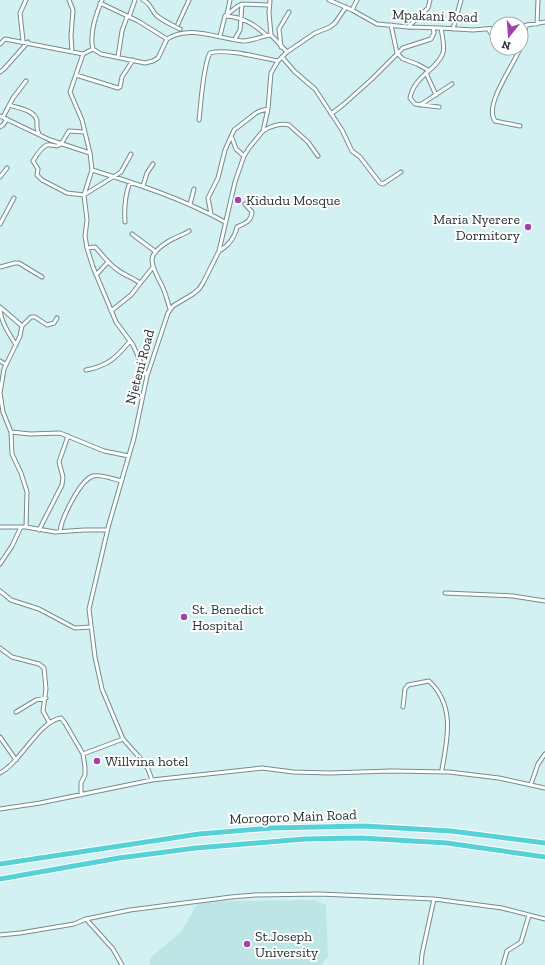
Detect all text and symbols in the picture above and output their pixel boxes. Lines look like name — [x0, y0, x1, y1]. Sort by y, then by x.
street label: Mpakani Road — [392, 6, 478, 26]
north arrow — [489, 16, 529, 56]
text: N — [500, 37, 512, 53]
place label: Kidudu Mosque — [246, 192, 341, 209]
marker: Kidudu Mosque — [233, 195, 243, 205]
place label: Maria Nyerere Dormitory — [433, 211, 521, 244]
marker: Maria Nyerere Dormitory — [523, 222, 533, 232]
street label: Njeteni Road — [122, 327, 158, 407]
place label: St. Benedict Hospital — [192, 601, 264, 634]
marker: St. Benedict Hospital — [179, 612, 189, 622]
place label: Willvina hotel — [105, 753, 189, 770]
marker: Willvina hotel — [92, 756, 102, 766]
street label: Morogoro Main Road — [229, 806, 357, 828]
place label: St.Joseph University — [255, 928, 319, 961]
marker: St.Joseph University — [242, 939, 252, 949]

